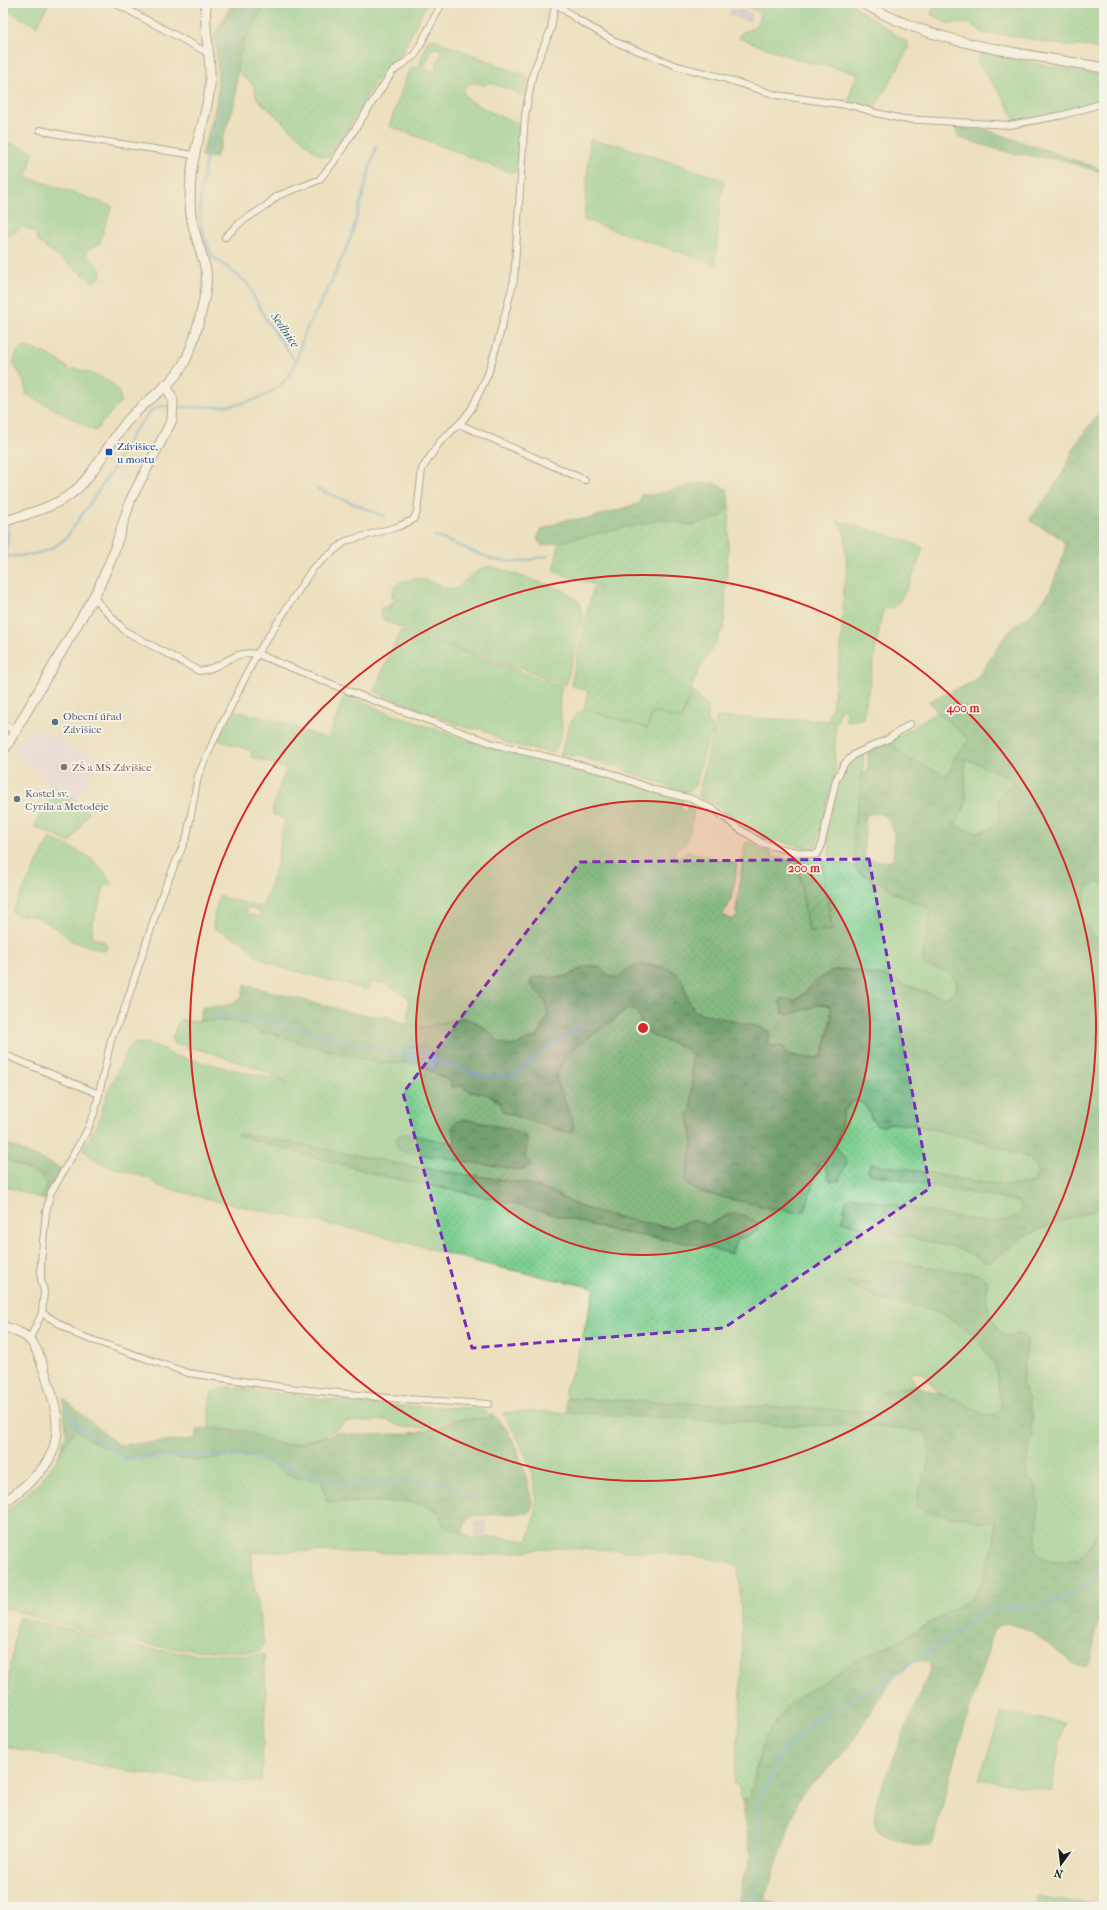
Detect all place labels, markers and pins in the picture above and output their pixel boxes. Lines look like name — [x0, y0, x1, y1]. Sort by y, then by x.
place label: Závišice, u mostu — [116, 440, 158, 466]
marker: Závišice, u mostu — [104, 447, 114, 457]
place label: Obecní úřad Závišice — [63, 710, 123, 736]
marker: Obecní úřad Závišice — [50, 717, 60, 727]
place label: ZŠ a MŠ Závišice — [72, 761, 152, 774]
marker: ZŠ a MŠ Závišice — [59, 762, 69, 772]
place label: Kostel sv. Cyrila a Metoděje — [25, 787, 109, 813]
marker: Kostel sv. Cyrila a Metoděje — [12, 794, 22, 804]
centre of rings — [636, 1021, 650, 1035]

